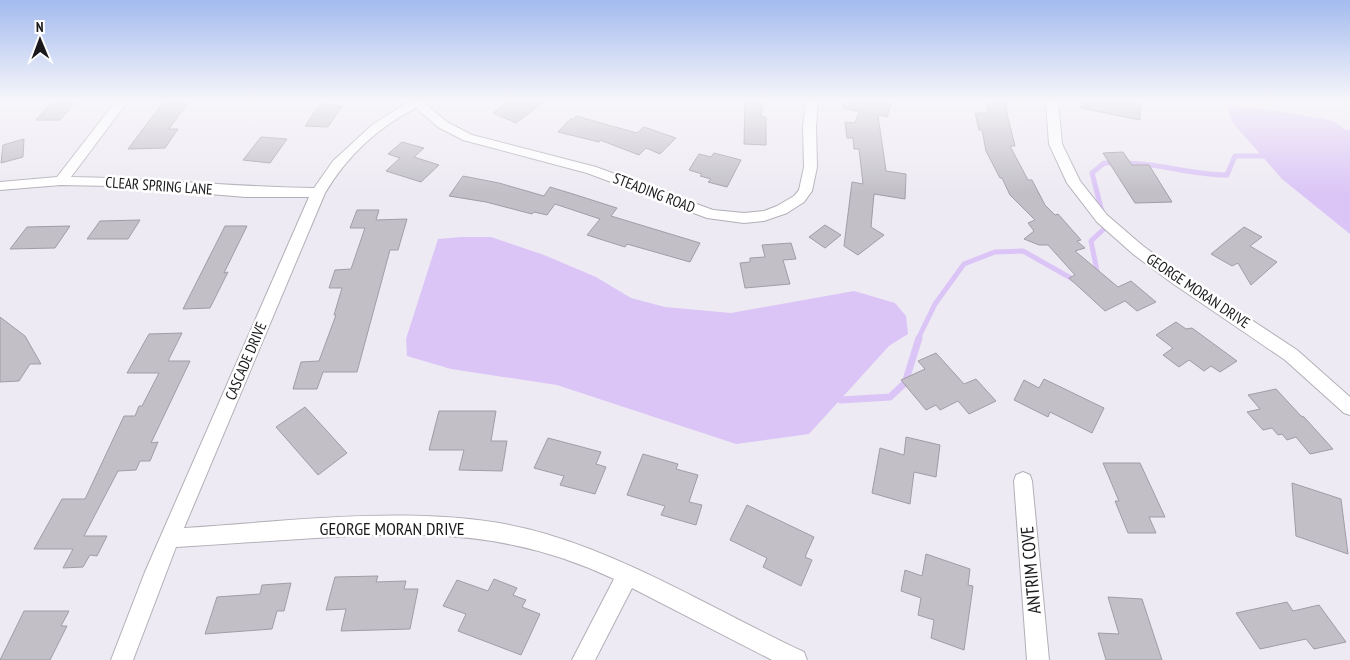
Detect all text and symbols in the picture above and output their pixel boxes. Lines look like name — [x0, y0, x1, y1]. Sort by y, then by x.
north arrow — [15, 15, 65, 65]
text: N — [36, 18, 44, 36]
street label: STEADING ROAD — [610, 168, 698, 217]
street label: CLEAR SPRING LANE — [105, 172, 213, 199]
street label: GEORGE MORAN DRIVE — [1143, 249, 1254, 332]
street label: CASCADE DRIVE — [221, 319, 271, 403]
street label: GEORGE MORAN DRIVE — [320, 517, 464, 540]
street label: ANTRIM COVE — [1015, 525, 1046, 615]

